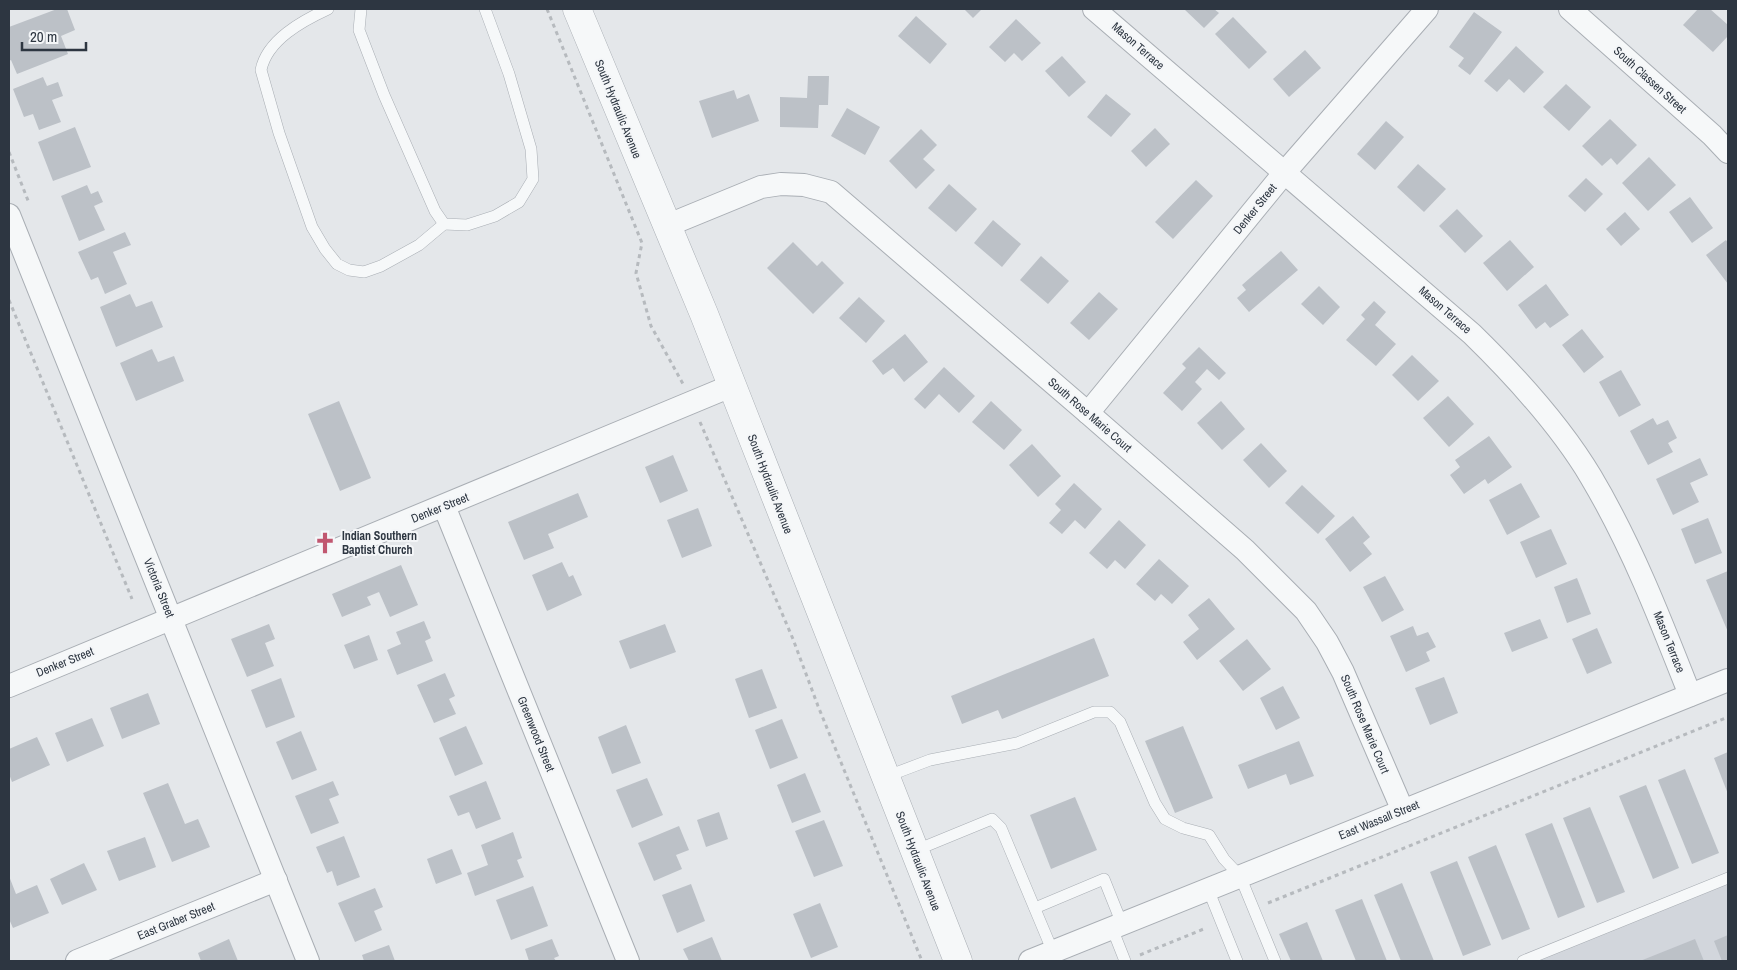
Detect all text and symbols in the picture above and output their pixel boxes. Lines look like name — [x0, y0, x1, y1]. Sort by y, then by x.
street label: Mason Terrace — [1108, 19, 1168, 73]
scale bar — [22, 20, 86, 52]
text: 20 m — [30, 26, 57, 47]
street label: South Classen Street — [1610, 43, 1690, 117]
street label: South Hydraulic Avenue — [591, 57, 645, 161]
street label: Denker Street — [1230, 180, 1280, 238]
street label: Mason Terrace — [1415, 283, 1475, 337]
street label: South Rose Marie Court — [1045, 374, 1135, 456]
street label: South Hydraulic Avenue — [744, 432, 796, 536]
street label: Denker Street — [409, 489, 471, 527]
place label: Indian Southern Baptist Church — [342, 528, 417, 558]
church icon: Indian Southern Baptist Church — [312, 530, 338, 556]
street label: Victoria Street — [140, 556, 178, 620]
street label: Mason Terrace — [1649, 609, 1689, 675]
street label: Denker Street — [34, 643, 96, 681]
street label: South Rose Marie Court — [1337, 672, 1393, 776]
street label: Greenwood Street — [514, 694, 558, 774]
street label: East Wassall Street — [1336, 796, 1422, 843]
street label: South Hydraulic Avenue — [892, 809, 944, 913]
street label: East Graber Street — [135, 898, 217, 944]

